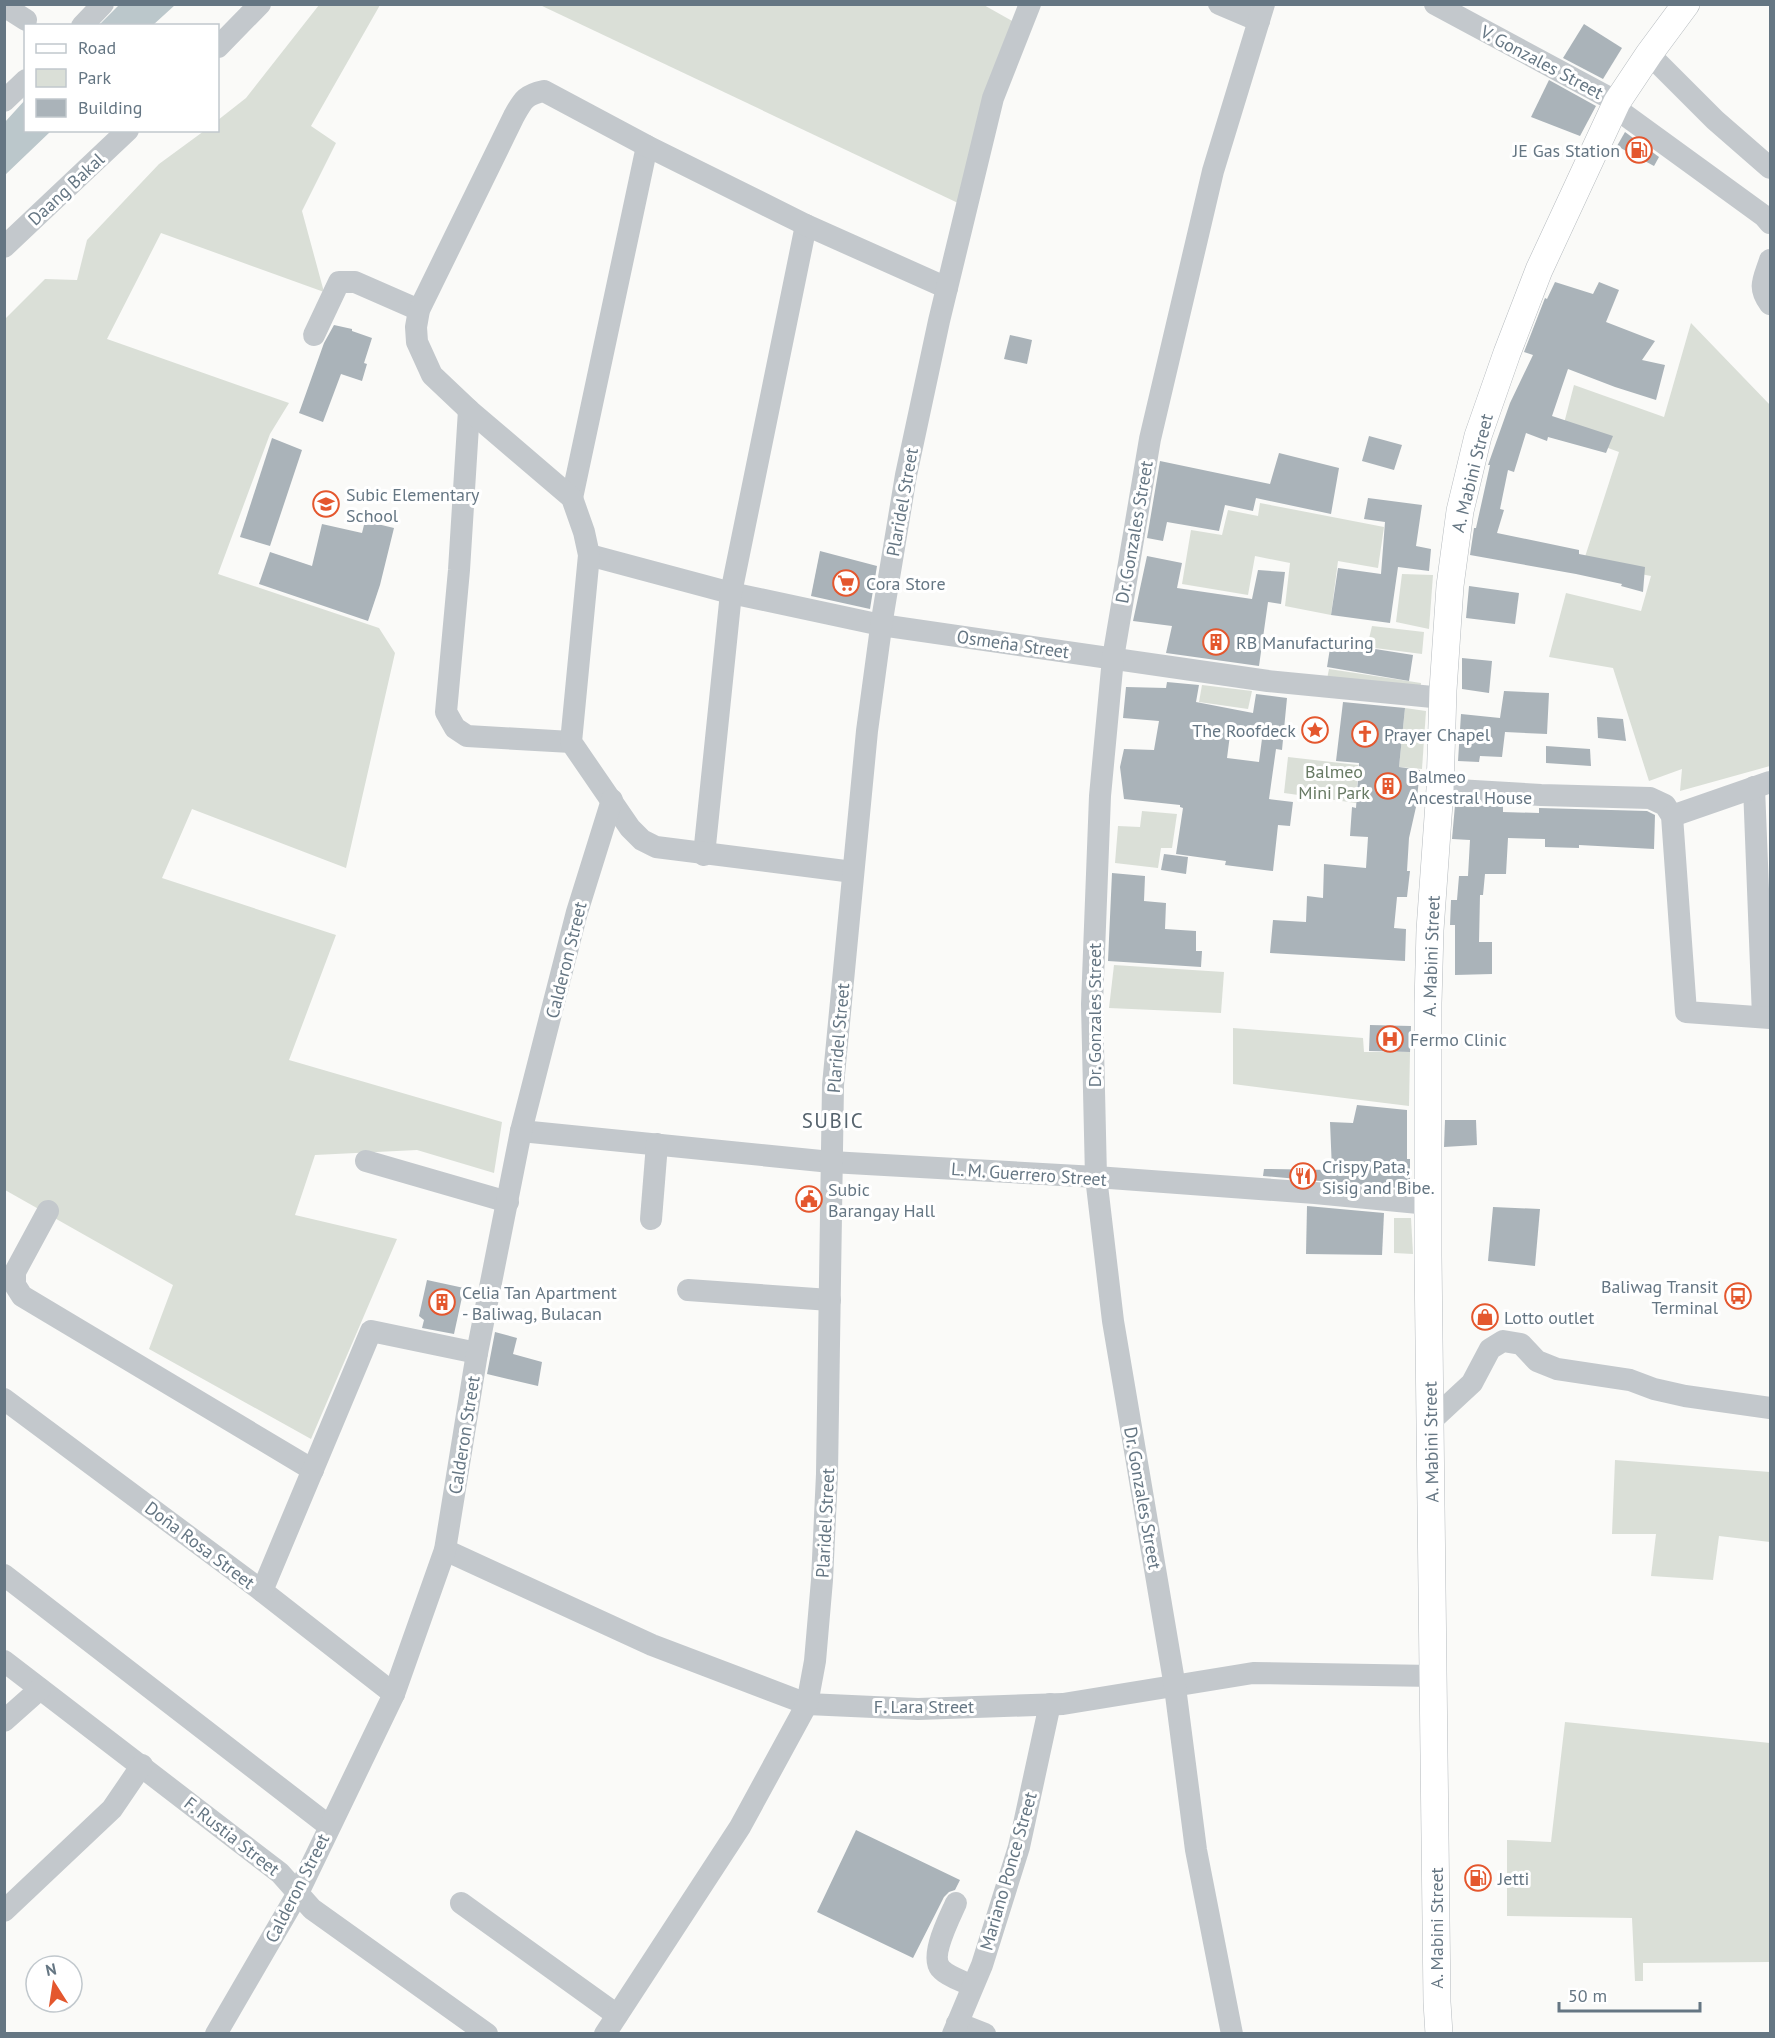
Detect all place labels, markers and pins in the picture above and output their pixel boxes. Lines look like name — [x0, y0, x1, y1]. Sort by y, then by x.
fuel station icon: JE Gas Station — [1624, 135, 1654, 165]
place label: JE Gas Station — [1512, 139, 1620, 162]
place label: Subic Elementary School — [346, 483, 480, 527]
school or university icon: Subic Elementary School — [311, 489, 341, 519]
supermarket icon: Cora Store — [831, 568, 861, 598]
place label: Cora Store — [866, 572, 946, 595]
building icon: RB Manufacturing — [1201, 627, 1231, 657]
place label: RB Manufacturing — [1236, 631, 1374, 654]
place icon: The Roofdeck — [1300, 715, 1330, 745]
place label: The Roofdeck — [1192, 719, 1296, 742]
church icon: Prayer Chapel — [1350, 719, 1380, 749]
place label: Prayer Chapel — [1384, 723, 1491, 746]
place label: Balmeo Ancestral House — [1408, 765, 1532, 809]
building icon: Balmeo Ancestral House — [1373, 771, 1403, 801]
hospital icon: Fermo Clinic — [1375, 1024, 1405, 1054]
place label: Fermo Clinic — [1410, 1028, 1507, 1051]
place label: Crispy Pata, Sisig and Bibe. — [1322, 1155, 1435, 1199]
restaurant icon: Crispy Pata, Sisig and Bibe. — [1288, 1161, 1318, 1191]
place label: Subic Barangay Hall — [828, 1178, 936, 1222]
public building icon: Subic Barangay Hall — [794, 1184, 824, 1214]
place label: Baliwag Transit Terminal — [1601, 1275, 1719, 1319]
place label: Celia Tan Apartment - Baliwag, Bulacan — [462, 1281, 617, 1325]
bus stop icon: Baliwag Transit Terminal — [1723, 1281, 1753, 1311]
building icon: Celia Tan Apartment - Baliwag, Bulacan — [427, 1287, 457, 1317]
shop icon: Lotto outlet — [1470, 1302, 1500, 1332]
place label: Lotto outlet — [1504, 1306, 1594, 1329]
fuel station icon: Jetti — [1463, 1863, 1493, 1893]
place label: Jetti — [1497, 1867, 1529, 1890]

